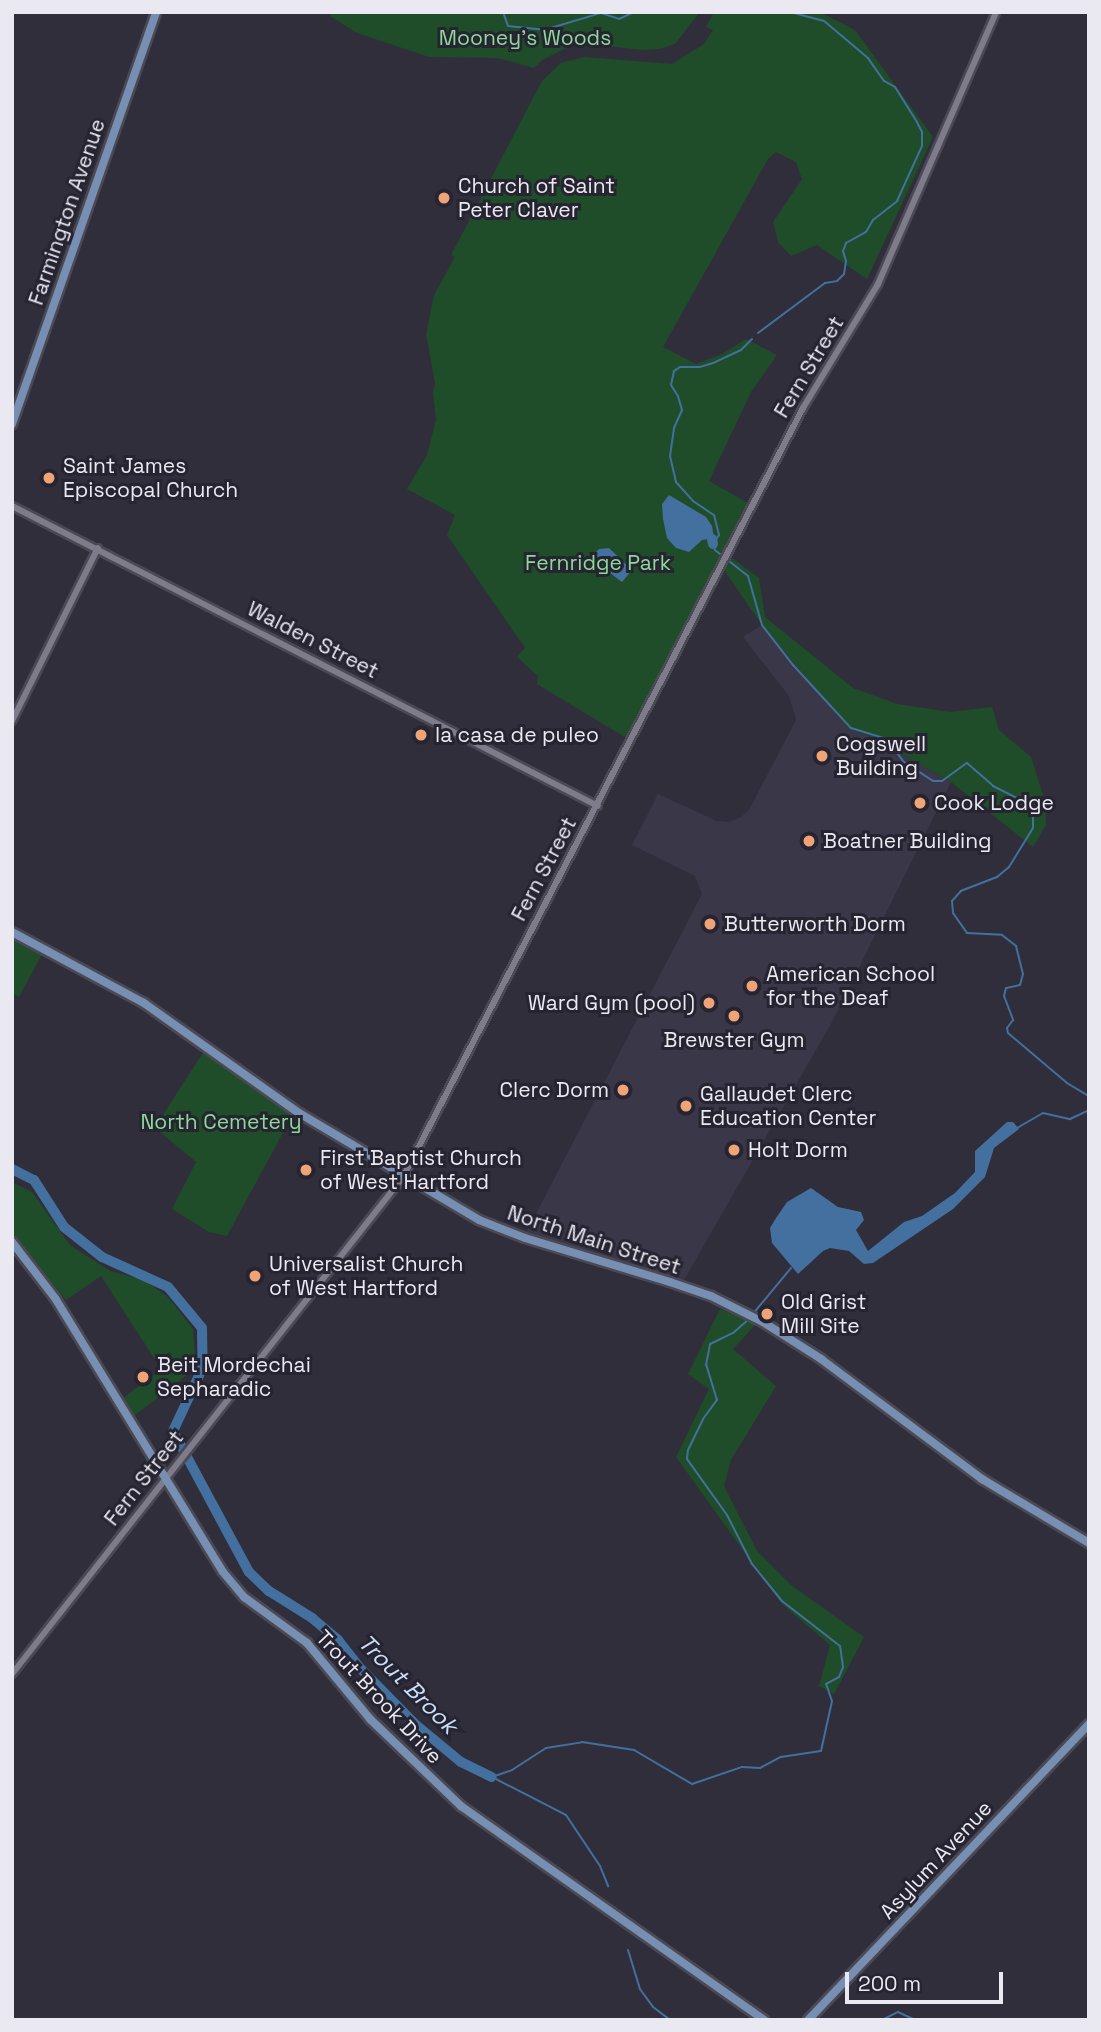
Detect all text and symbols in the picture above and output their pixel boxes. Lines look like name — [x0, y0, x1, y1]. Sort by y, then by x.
park label: Mooney's Woods — [439, 25, 611, 51]
street label: Farmington Avenue — [23, 116, 111, 308]
place label: Church of Saint Peter Claver — [458, 173, 615, 223]
marker: Church of Saint Peter Claver — [436, 190, 452, 206]
street label: Fern Street — [769, 312, 849, 422]
place label: Saint James Episcopal Church — [63, 453, 238, 503]
marker: Saint James Episcopal Church — [41, 470, 57, 486]
park label: Fernridge Park — [525, 550, 671, 576]
street label: Walden Street — [243, 596, 383, 684]
place label: la casa de puleo — [435, 722, 599, 748]
marker: la casa de puleo — [413, 727, 429, 743]
place label: Cogswell Building — [836, 731, 926, 781]
marker: Cogswell Building — [814, 748, 830, 764]
place label: Cook Lodge — [934, 790, 1054, 816]
marker: Cook Lodge — [912, 795, 928, 811]
street label: Fern Street — [506, 813, 582, 925]
place label: Boatner Building — [823, 828, 992, 854]
marker: Boatner Building — [801, 833, 817, 849]
place label: Butterworth Dorm — [724, 911, 906, 937]
marker: Butterworth Dorm — [702, 916, 718, 932]
place label: American School for the Deaf — [766, 961, 935, 1011]
marker: American School for the Deaf — [744, 978, 760, 994]
place label: Ward Gym (pool) — [528, 990, 695, 1016]
marker: Ward Gym (pool) — [701, 995, 717, 1011]
marker: Brewster Gym — [726, 1008, 742, 1024]
place label: Brewster Gym — [664, 1027, 804, 1053]
place label: Clerc Dorm — [500, 1077, 609, 1103]
place label: Gallaudet Clerc Education Center — [700, 1081, 876, 1131]
marker: Clerc Dorm — [615, 1082, 631, 1098]
marker: Gallaudet Clerc Education Center — [678, 1098, 694, 1114]
park label: North Cemetery — [140, 1109, 302, 1135]
place label: Holt Dorm — [748, 1137, 848, 1163]
marker: Holt Dorm — [726, 1142, 742, 1158]
place label: First Baptist Church of West Hartford — [320, 1145, 522, 1195]
marker: First Baptist Church of West Hartford — [298, 1162, 314, 1178]
street label: North Main Street — [504, 1200, 684, 1280]
place label: Universalist Church of West Hartford — [269, 1251, 463, 1301]
marker: Universalist Church of West Hartford — [247, 1268, 263, 1284]
place label: Old Grist Mill Site — [781, 1289, 867, 1339]
marker: Old Grist Mill Site — [759, 1306, 775, 1322]
place label: Beit Mordechai Sepharadic — [157, 1352, 311, 1402]
marker: Beit Mordechai Sepharadic — [135, 1369, 151, 1385]
street label: Fern Street — [99, 1425, 189, 1531]
street label: Trout Brook Drive — [311, 1625, 447, 1769]
water label: Trout Brook — [353, 1629, 463, 1739]
street label: Asylum Avenue — [875, 1796, 997, 1924]
scale bar — [849, 1958, 1006, 2002]
text: 200 m — [858, 1970, 921, 1997]

